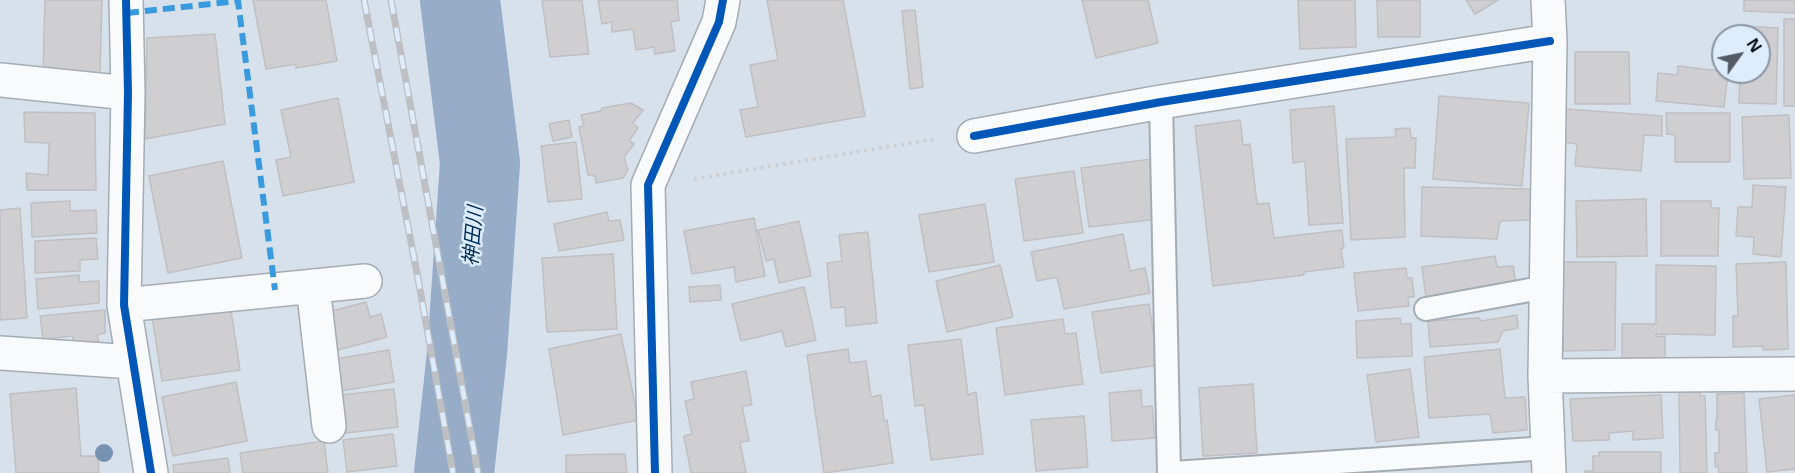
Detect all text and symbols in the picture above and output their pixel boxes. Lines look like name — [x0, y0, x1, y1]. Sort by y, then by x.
north arrow — [1711, 24, 1771, 84]
text: N — [1742, 34, 1767, 57]
water label: 神田川 — [459, 205, 489, 267]

